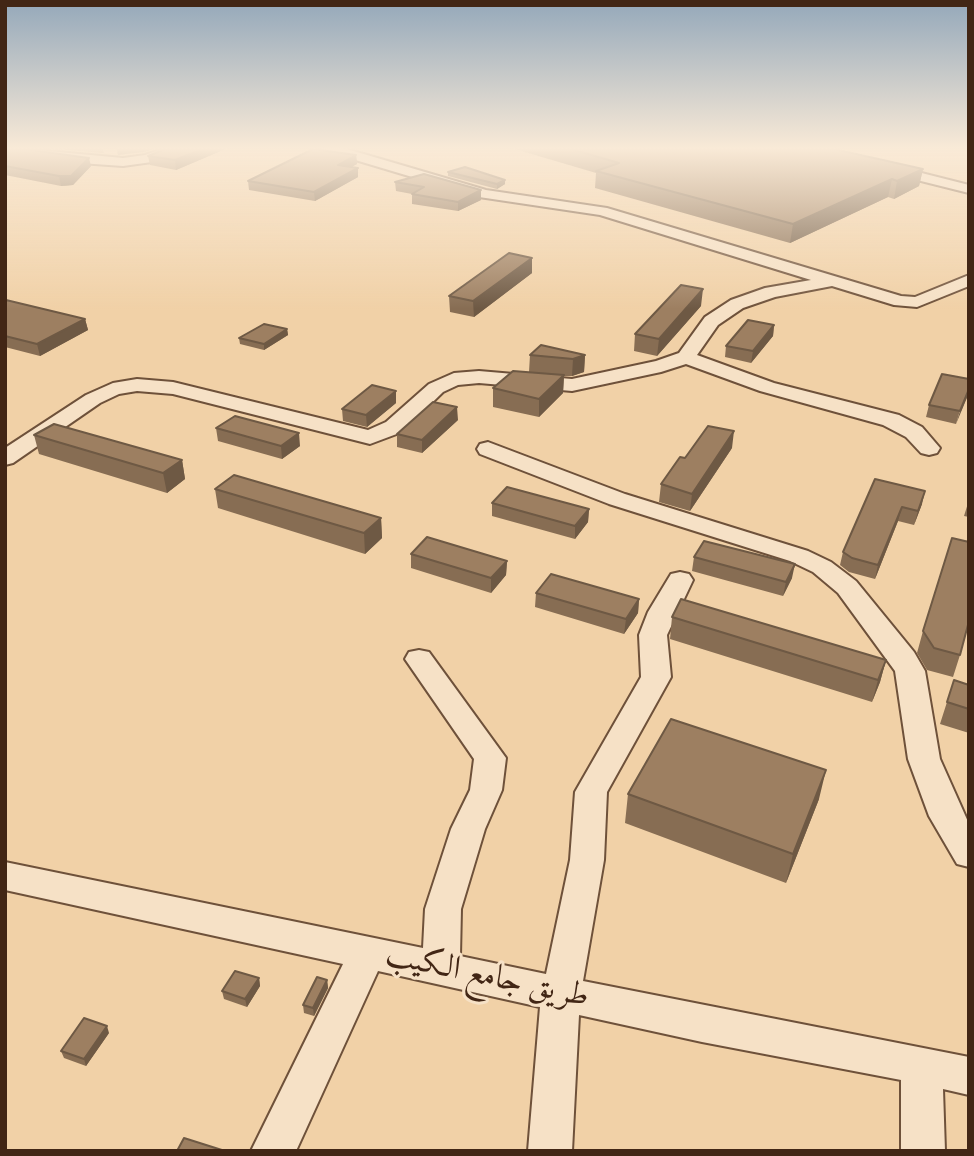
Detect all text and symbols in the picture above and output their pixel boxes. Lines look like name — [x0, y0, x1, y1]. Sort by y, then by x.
street label: طريق جامع الكيب — [382, 937, 592, 1019]

